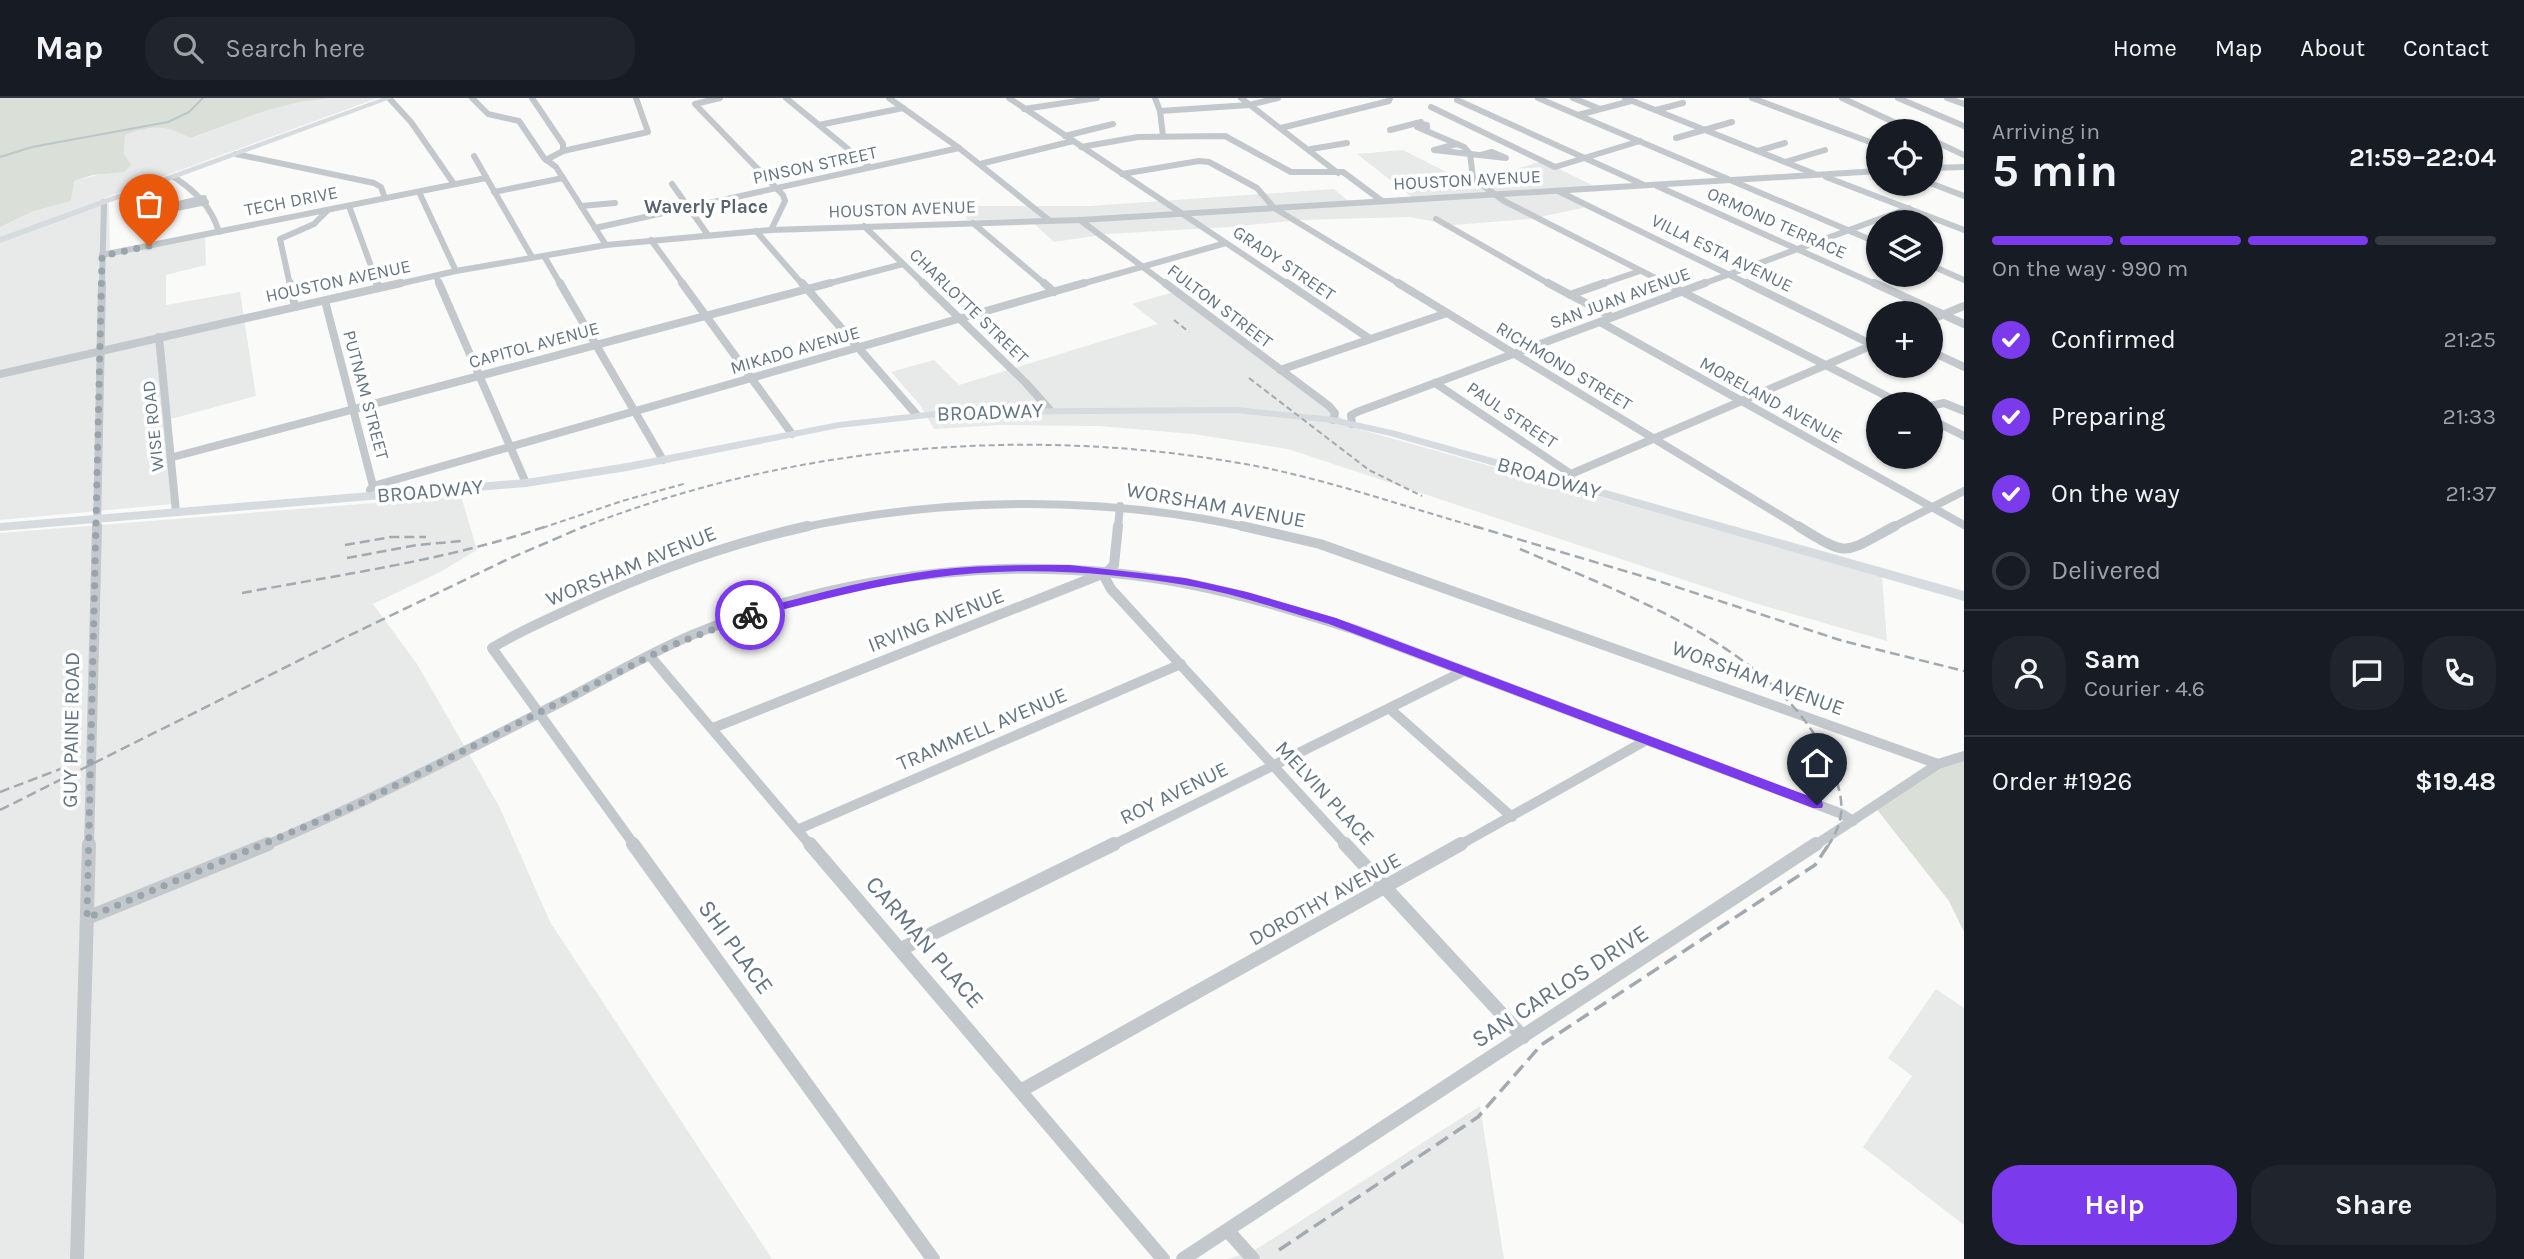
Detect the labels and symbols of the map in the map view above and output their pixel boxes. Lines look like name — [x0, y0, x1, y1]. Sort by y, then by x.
street label: PINSON STREET — [751, 141, 879, 189]
street label: HOUSTON AVENUE — [1393, 165, 1541, 195]
pin — [119, 174, 179, 246]
street label: TECH DRIVE — [242, 181, 340, 221]
street label: ORMOND TERRACE — [1704, 182, 1850, 264]
street label: HOUSTON AVENUE — [828, 195, 976, 223]
district label: Waverly Place — [644, 196, 768, 218]
street label: VILLA ESTA AVENUE — [1648, 209, 1796, 297]
street label: GRADY STREET — [1229, 221, 1339, 305]
street label: CHARLOTTE STREET — [905, 244, 1033, 368]
street label: HOUSTON AVENUE — [263, 255, 413, 307]
street label: FULTON STREET — [1163, 259, 1277, 353]
street label: SAN JUAN AVENUE — [1547, 262, 1693, 334]
street label: CAPITOL AVENUE — [466, 317, 602, 373]
street label: RICHMOND STREET — [1492, 317, 1636, 415]
street label: MIKADO AVENUE — [728, 321, 862, 379]
street label: PUTNAM STREET — [338, 328, 394, 462]
street label: MORELAND AVENUE — [1696, 352, 1846, 448]
street label: PAUL STREET — [1463, 377, 1561, 453]
street label: WISE ROAD — [137, 379, 169, 473]
street label: BROADWAY — [936, 398, 1044, 426]
street label: BROADWAY — [1494, 452, 1604, 504]
street label: BROADWAY — [376, 474, 485, 508]
street label: WORSHAM AVENUE — [1124, 477, 1308, 533]
street label: WORSHAM AVENUE — [542, 521, 720, 611]
courier — [715, 580, 785, 650]
street label: IRVING AVENUE — [864, 583, 1008, 657]
street label: WORSHAM AVENUE — [1669, 636, 1847, 720]
street label: GUY PAINE ROAD — [58, 652, 84, 808]
street label: TRAMMELL AVENUE — [893, 682, 1071, 776]
pin — [1787, 733, 1847, 805]
street label: MELVIN PLACE — [1271, 736, 1379, 850]
street label: ROY AVENUE — [1116, 756, 1232, 830]
street label: DOROTHY AVENUE — [1245, 847, 1405, 951]
street label: CARMAN PLACE — [860, 870, 990, 1014]
street label: SHI PLACE — [693, 894, 779, 1000]
street label: SAN CARLOS DRIVE — [1466, 918, 1654, 1054]

